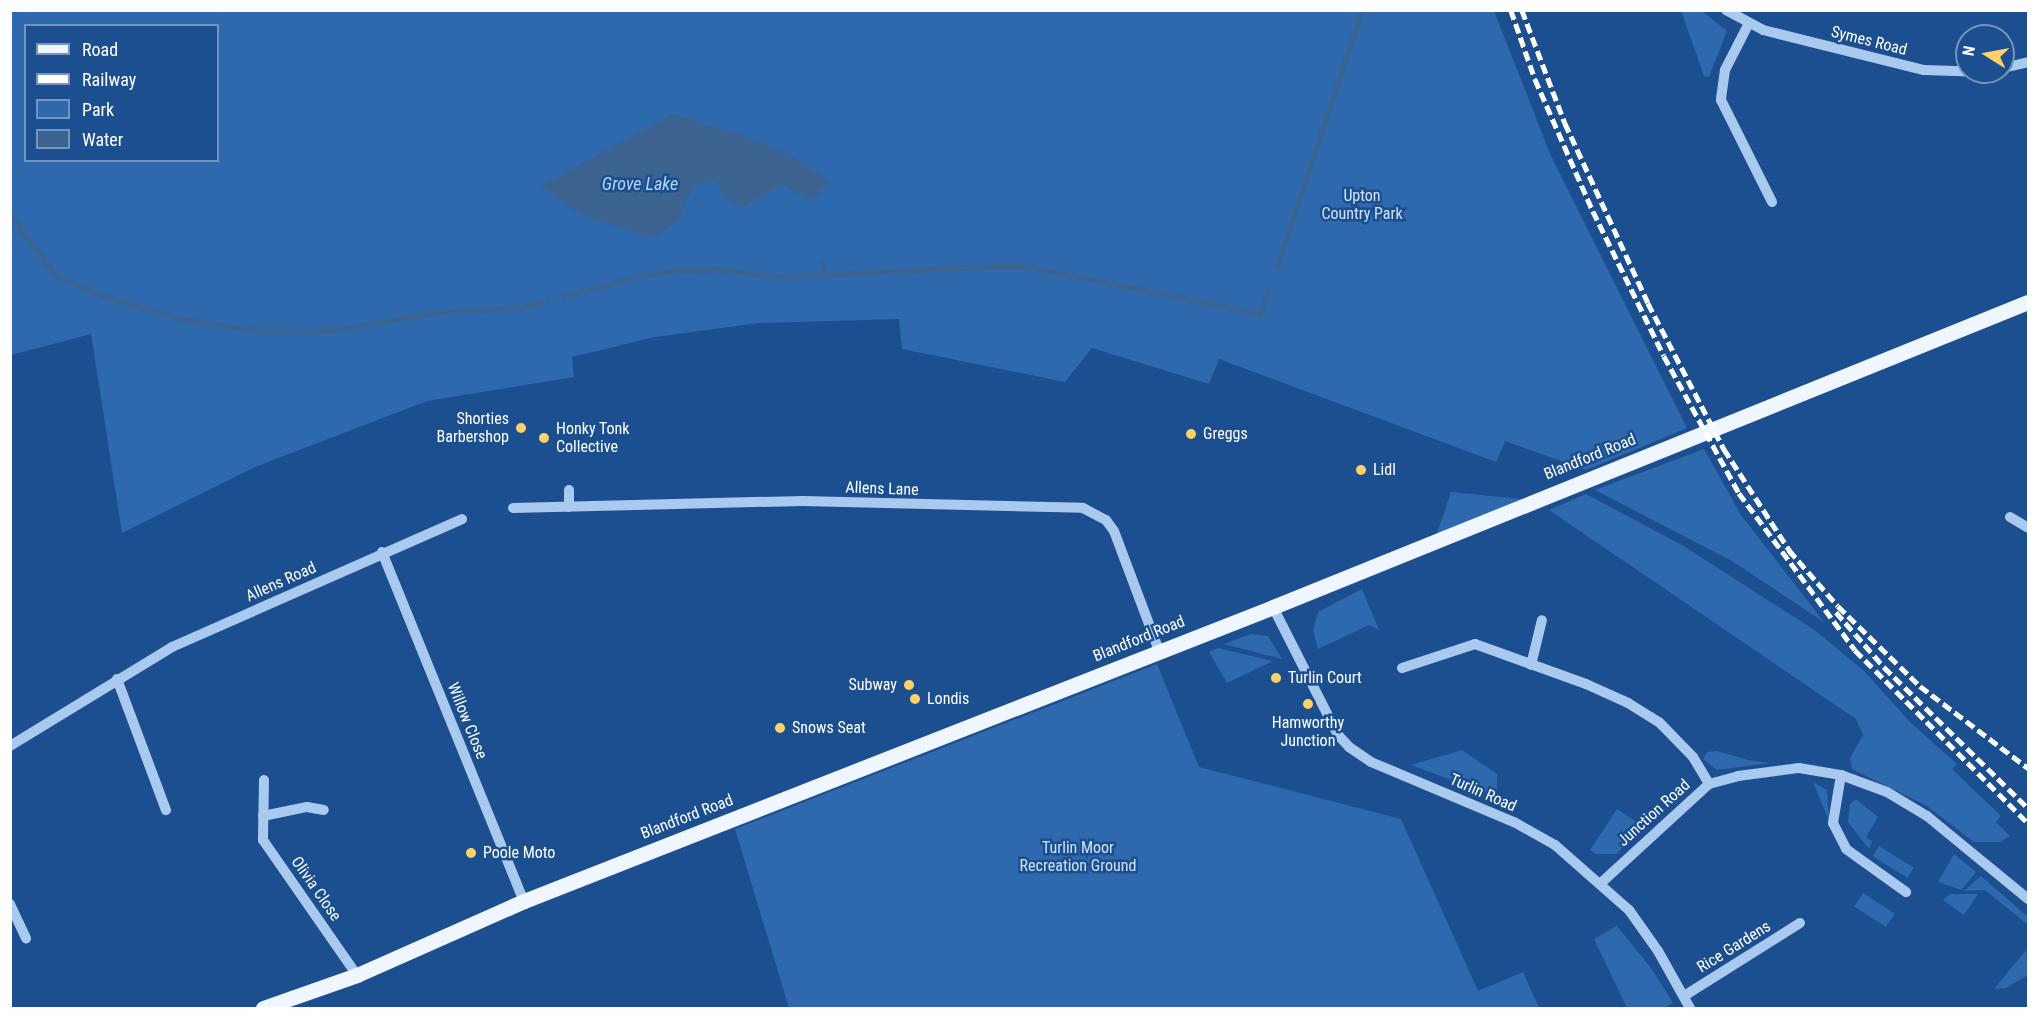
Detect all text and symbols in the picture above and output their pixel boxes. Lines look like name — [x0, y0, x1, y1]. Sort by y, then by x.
street label: Symes Road — [1829, 22, 1909, 60]
legend — [24, 24, 219, 162]
north arrow — [1955, 24, 2015, 84]
text: Road — [82, 39, 118, 60]
text: N — [1959, 44, 1979, 57]
text: Railway — [82, 69, 136, 90]
text: Park — [82, 99, 114, 120]
text: Water — [82, 129, 123, 150]
water label: Grove Lake — [602, 173, 678, 195]
park label: Upton Country Park — [1321, 186, 1403, 224]
place label: Shorties Barbershop — [437, 409, 509, 447]
place label: Honky Tonk Collective — [556, 419, 630, 457]
marker: Shorties Barbershop — [514, 421, 528, 435]
place label: Greggs — [1203, 424, 1248, 444]
marker: Greggs — [1184, 427, 1198, 441]
street label: Blandford Road — [1541, 430, 1639, 484]
marker: Honky Tonk Collective — [537, 431, 551, 445]
place label: Lidl — [1373, 460, 1396, 480]
marker: Lidl — [1354, 463, 1368, 477]
street label: Allens Lane — [845, 478, 919, 500]
street label: Allens Road — [243, 558, 319, 606]
street label: Blandford Road — [1090, 612, 1188, 666]
place label: Turlin Court — [1288, 668, 1362, 688]
marker: Turlin Court — [1269, 671, 1283, 685]
place label: Subway — [848, 675, 897, 695]
marker: Subway — [902, 678, 916, 692]
street label: Willow Close — [443, 680, 491, 762]
place label: Londis — [927, 689, 969, 709]
marker: Londis — [908, 692, 922, 706]
marker: Hamworthy Junction — [1301, 697, 1315, 711]
place label: Hamworthy Junction — [1272, 713, 1344, 751]
place label: Snows Seat — [792, 718, 866, 738]
marker: Snows Seat — [773, 721, 787, 735]
street label: Turlin Road — [1447, 770, 1519, 816]
street label: Junction Road — [1614, 776, 1694, 850]
street label: Blandford Road — [638, 791, 736, 843]
park label: Turlin Moor Recreation Ground — [1020, 838, 1136, 876]
place label: Poole Moto — [483, 843, 555, 863]
marker: Poole Moto — [464, 846, 478, 860]
street label: Olivia Close — [287, 853, 345, 925]
street label: Rice Gardens — [1694, 917, 1774, 977]

